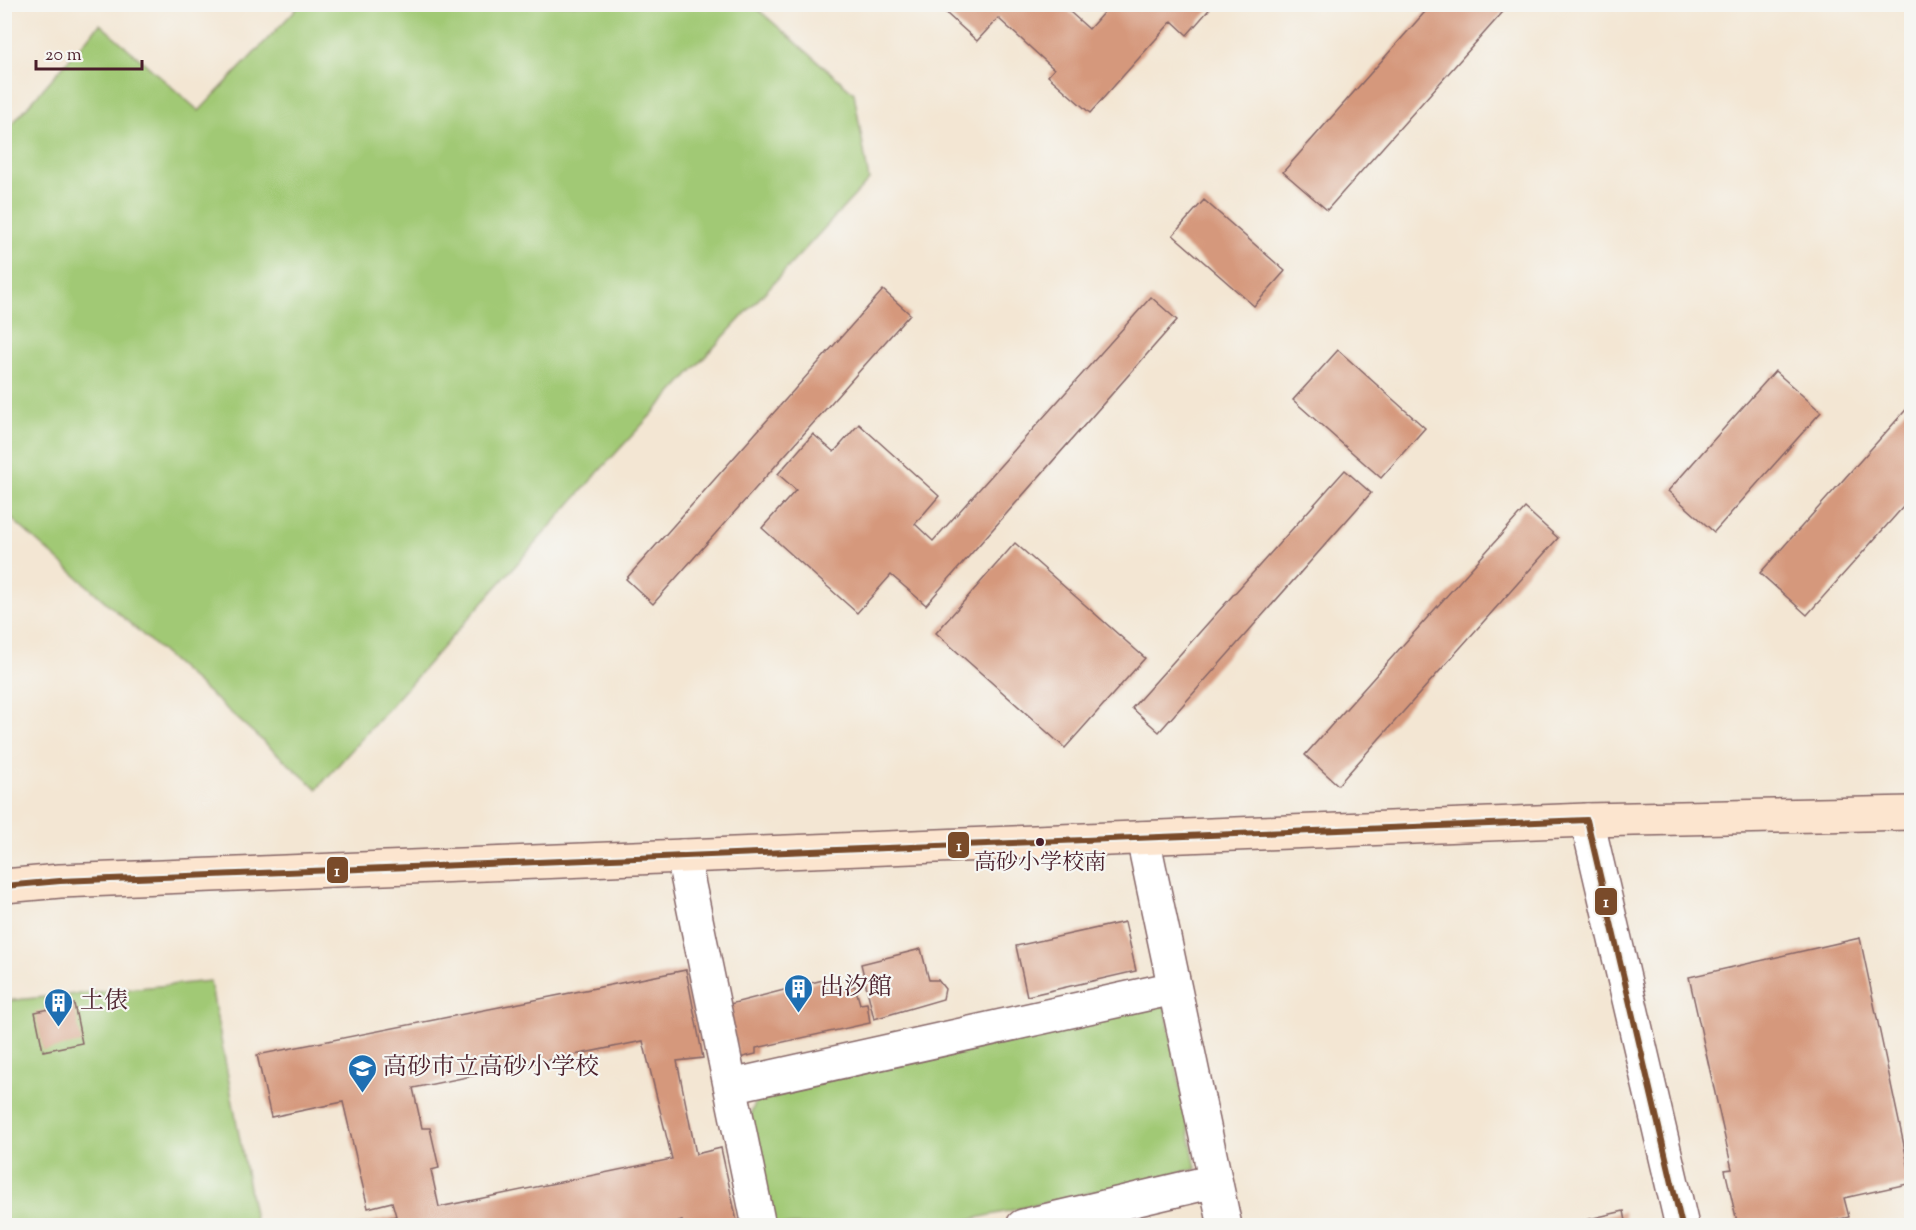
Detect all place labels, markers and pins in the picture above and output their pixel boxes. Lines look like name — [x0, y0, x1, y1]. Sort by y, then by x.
marker: 高砂小学校南 — [1034, 836, 1046, 848]
place label: 高砂小学校南 — [974, 848, 1106, 880]
place label: 出汐館 — [820, 971, 892, 1005]
building icon: 出汐館 — [783, 972, 815, 1014]
place label: 土俵 — [80, 985, 128, 1019]
building icon: 土俵 — [43, 986, 75, 1028]
place label: 高砂市立高砂小学校 — [383, 1051, 599, 1085]
school or university icon: 高砂市立高砂小学校 — [346, 1052, 378, 1094]

